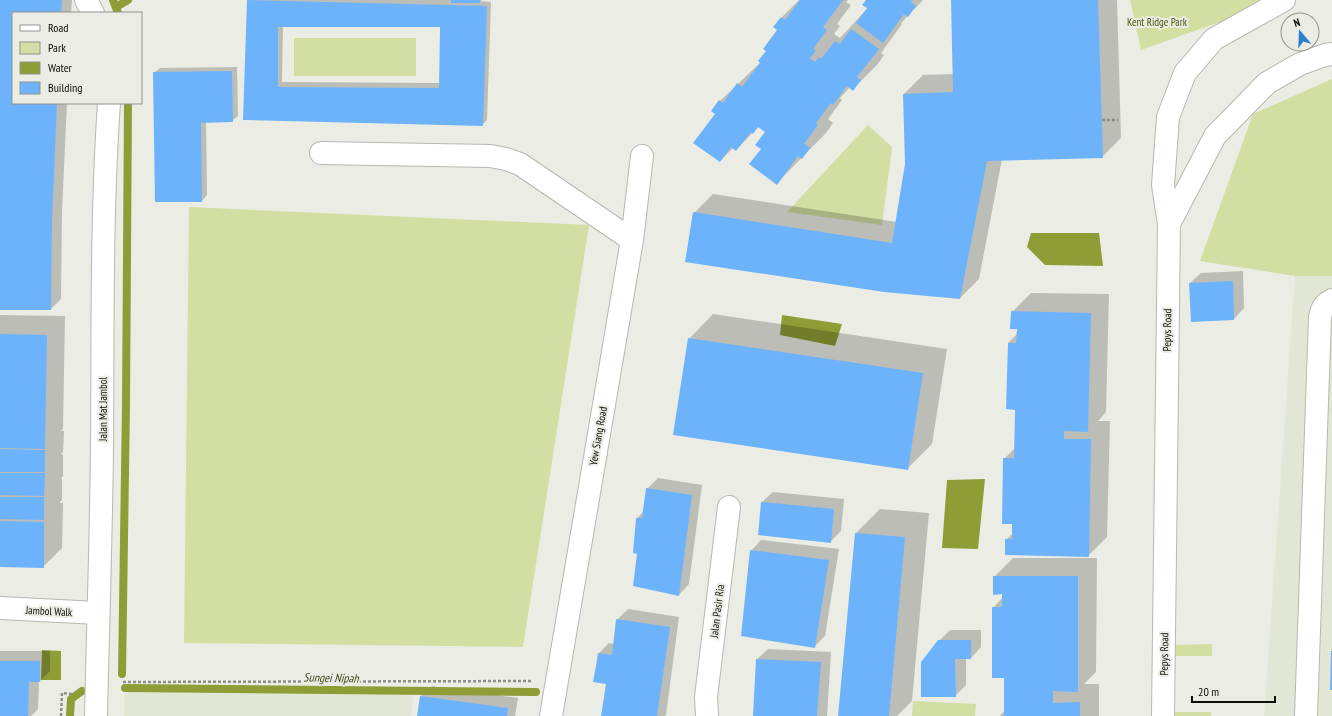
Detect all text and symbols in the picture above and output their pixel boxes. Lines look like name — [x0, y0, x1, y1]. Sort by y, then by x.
legend — [12, 12, 142, 104]
north arrow — [1280, 12, 1320, 52]
park label: Kent Ridge Park — [1127, 15, 1188, 29]
text: N — [1292, 15, 1302, 30]
text: Road — [48, 20, 68, 35]
text: Park — [48, 40, 66, 55]
text: Water — [48, 60, 73, 75]
text: Building — [48, 80, 83, 95]
street label: Pepys Road — [1160, 308, 1174, 352]
street label: Jalan Mat Jambol — [96, 376, 110, 442]
street label: Yew Siang Road — [586, 405, 610, 466]
street label: Jalan Pasir Ria — [707, 583, 727, 640]
street label: Jambol Walk — [24, 603, 73, 619]
street label: Pepys Road — [1157, 632, 1171, 676]
water label: Sungei Nipah — [303, 670, 359, 685]
scale bar — [1192, 678, 1275, 704]
text: 20 m — [1198, 684, 1219, 699]

